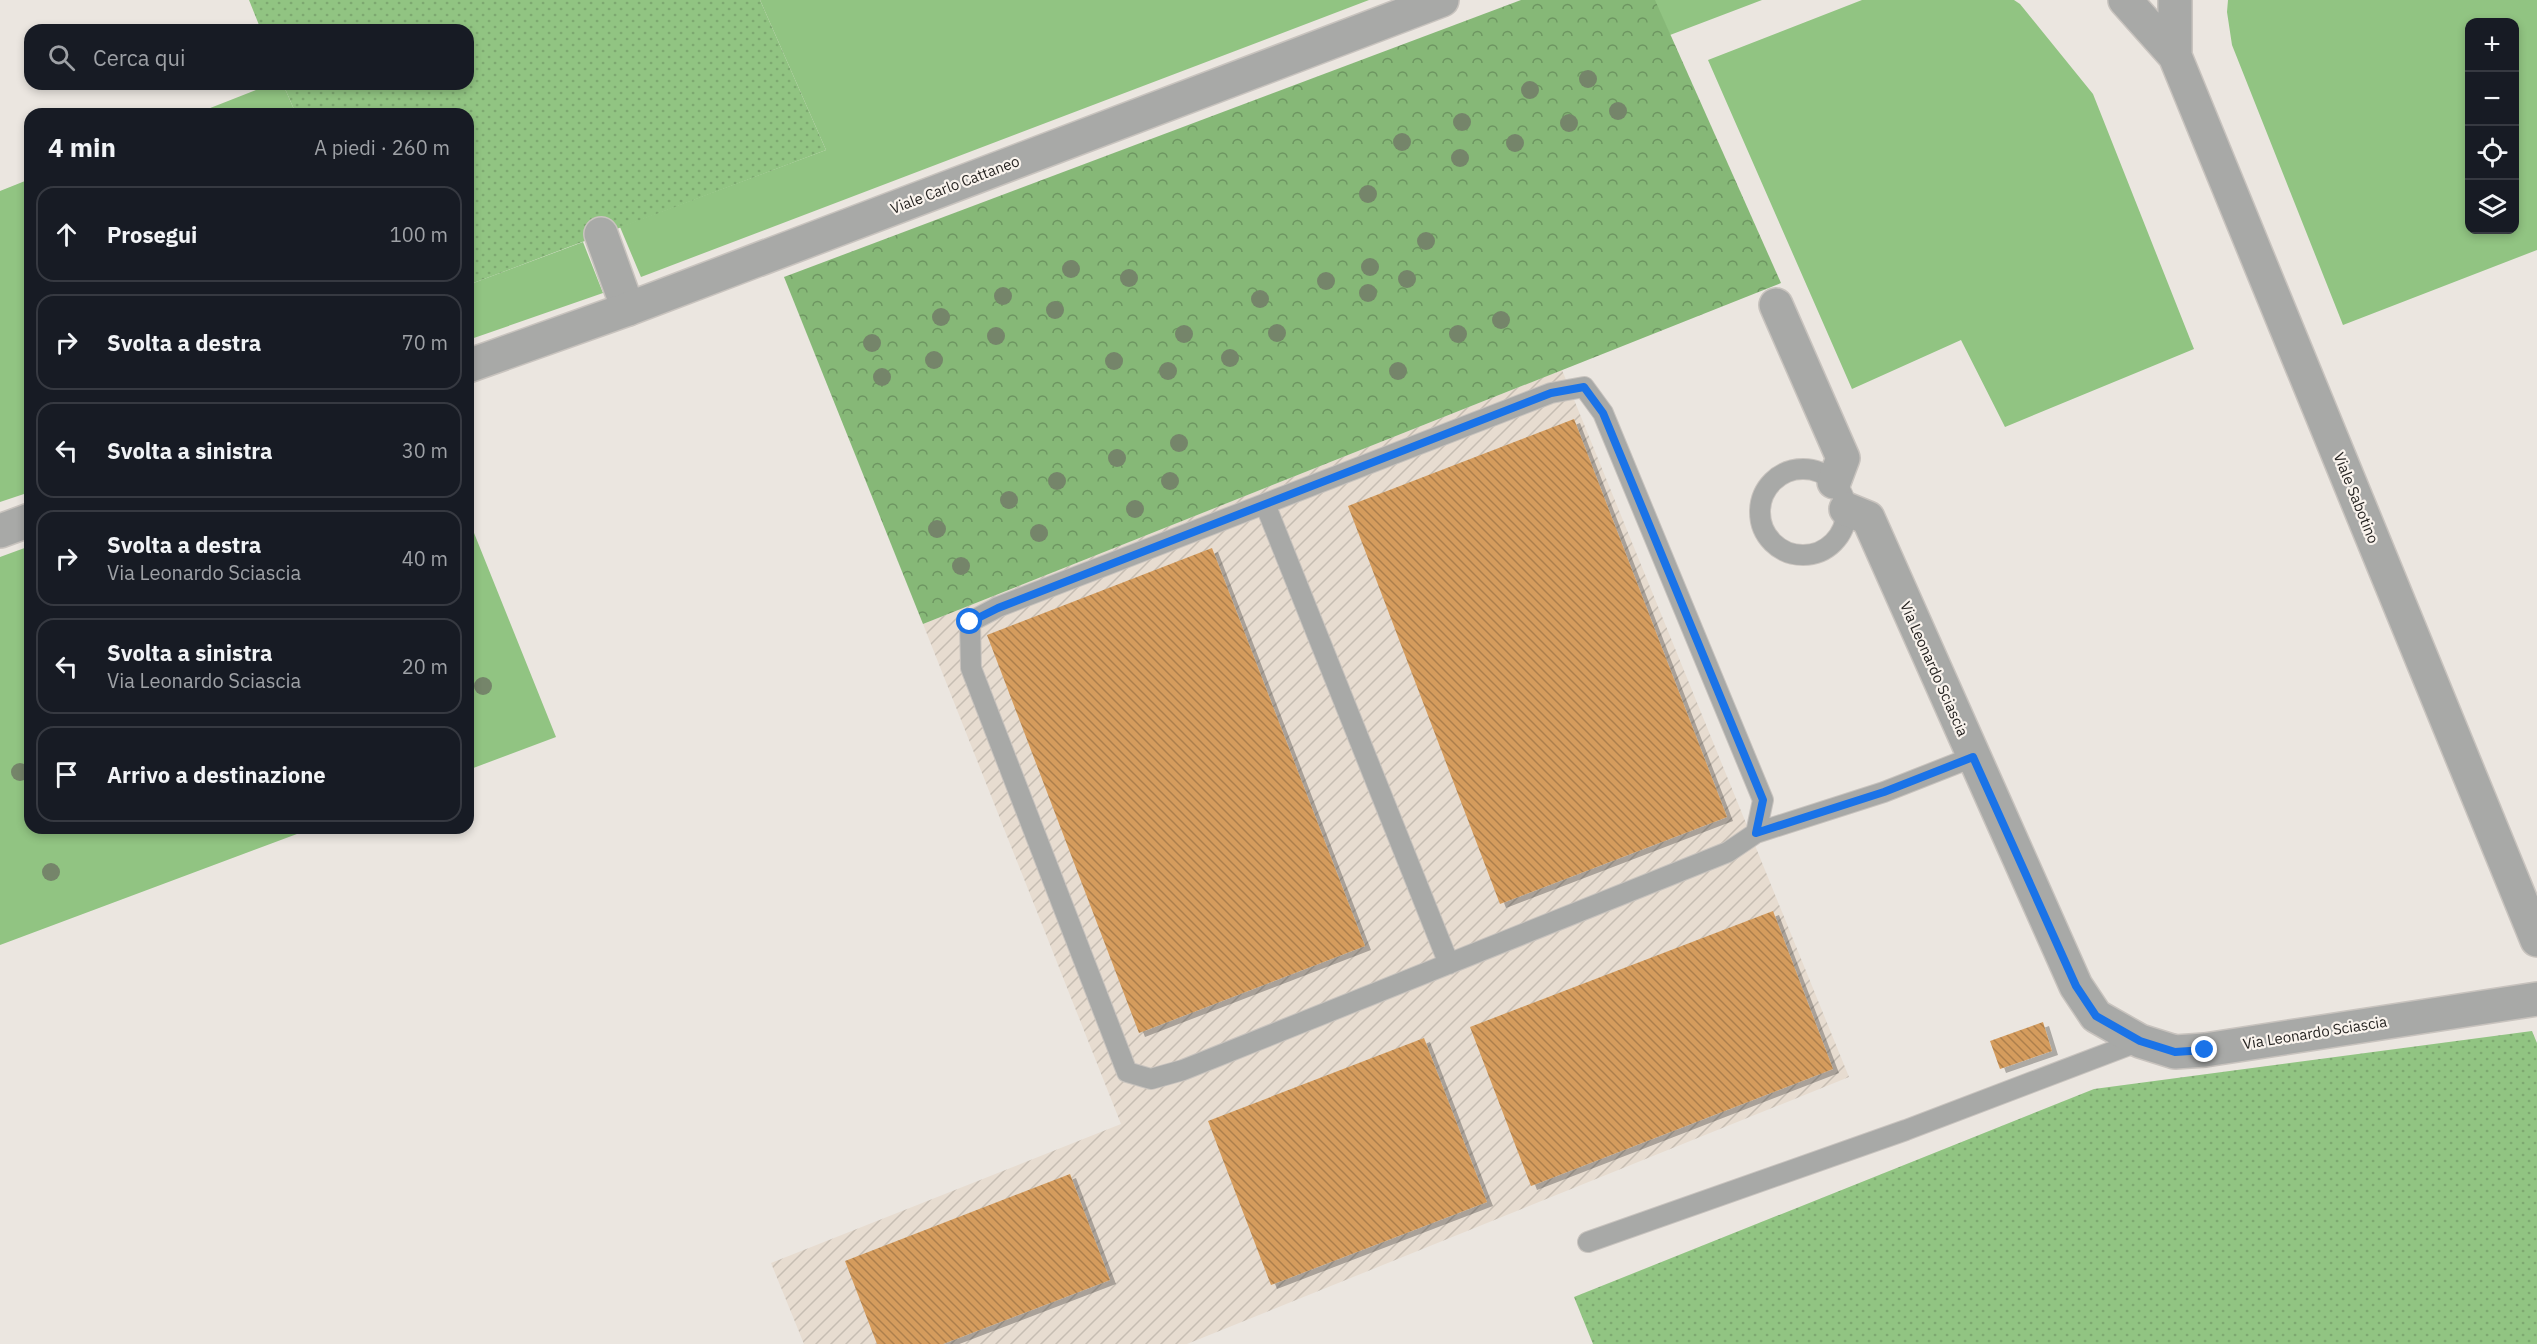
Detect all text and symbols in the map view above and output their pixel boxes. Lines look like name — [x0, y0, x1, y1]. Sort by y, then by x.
map controls — [2465, 18, 2519, 234]
button: + — [2465, 18, 2519, 72]
search box — [24, 24, 474, 90]
icon: search — [45, 41, 78, 74]
text: Cerca qui — [93, 43, 185, 72]
button: − — [2465, 72, 2519, 126]
button: locate — [2465, 126, 2519, 180]
text: 4 min — [48, 130, 116, 164]
text: A piedi · 260 m — [314, 134, 450, 161]
street label: Viale Carlo Cattaneo — [888, 151, 1022, 218]
button: layers — [2465, 180, 2519, 234]
icon: ahead — [50, 218, 83, 251]
text: Prosegui — [107, 220, 197, 249]
text: 100 m — [390, 221, 448, 248]
icon: right — [50, 326, 83, 359]
text: Svolta a destra — [107, 328, 261, 357]
text: 70 m — [402, 329, 448, 356]
icon: left — [50, 434, 83, 467]
text: Svolta a sinistra — [107, 436, 272, 465]
text: 30 m — [402, 437, 448, 464]
street label: Viale Sabotino — [2330, 450, 2383, 546]
text: Svolta a destra — [107, 530, 261, 559]
icon: right — [50, 542, 83, 575]
text: 40 m — [402, 545, 448, 572]
text: Via Leonardo Sciascia — [107, 559, 301, 586]
street label: Via Leonardo Sciascia — [1896, 598, 1973, 739]
route start — [956, 608, 982, 634]
text: Svolta a sinistra — [107, 638, 272, 667]
icon: left — [50, 650, 83, 683]
text: 20 m — [402, 653, 448, 680]
text: Via Leonardo Sciascia — [107, 667, 301, 694]
icon: arrive — [50, 758, 83, 791]
text: Arrivo a destinazione — [107, 760, 326, 789]
street label: Via Leonardo Sciascia — [2242, 1012, 2388, 1053]
route end — [2191, 1036, 2217, 1062]

